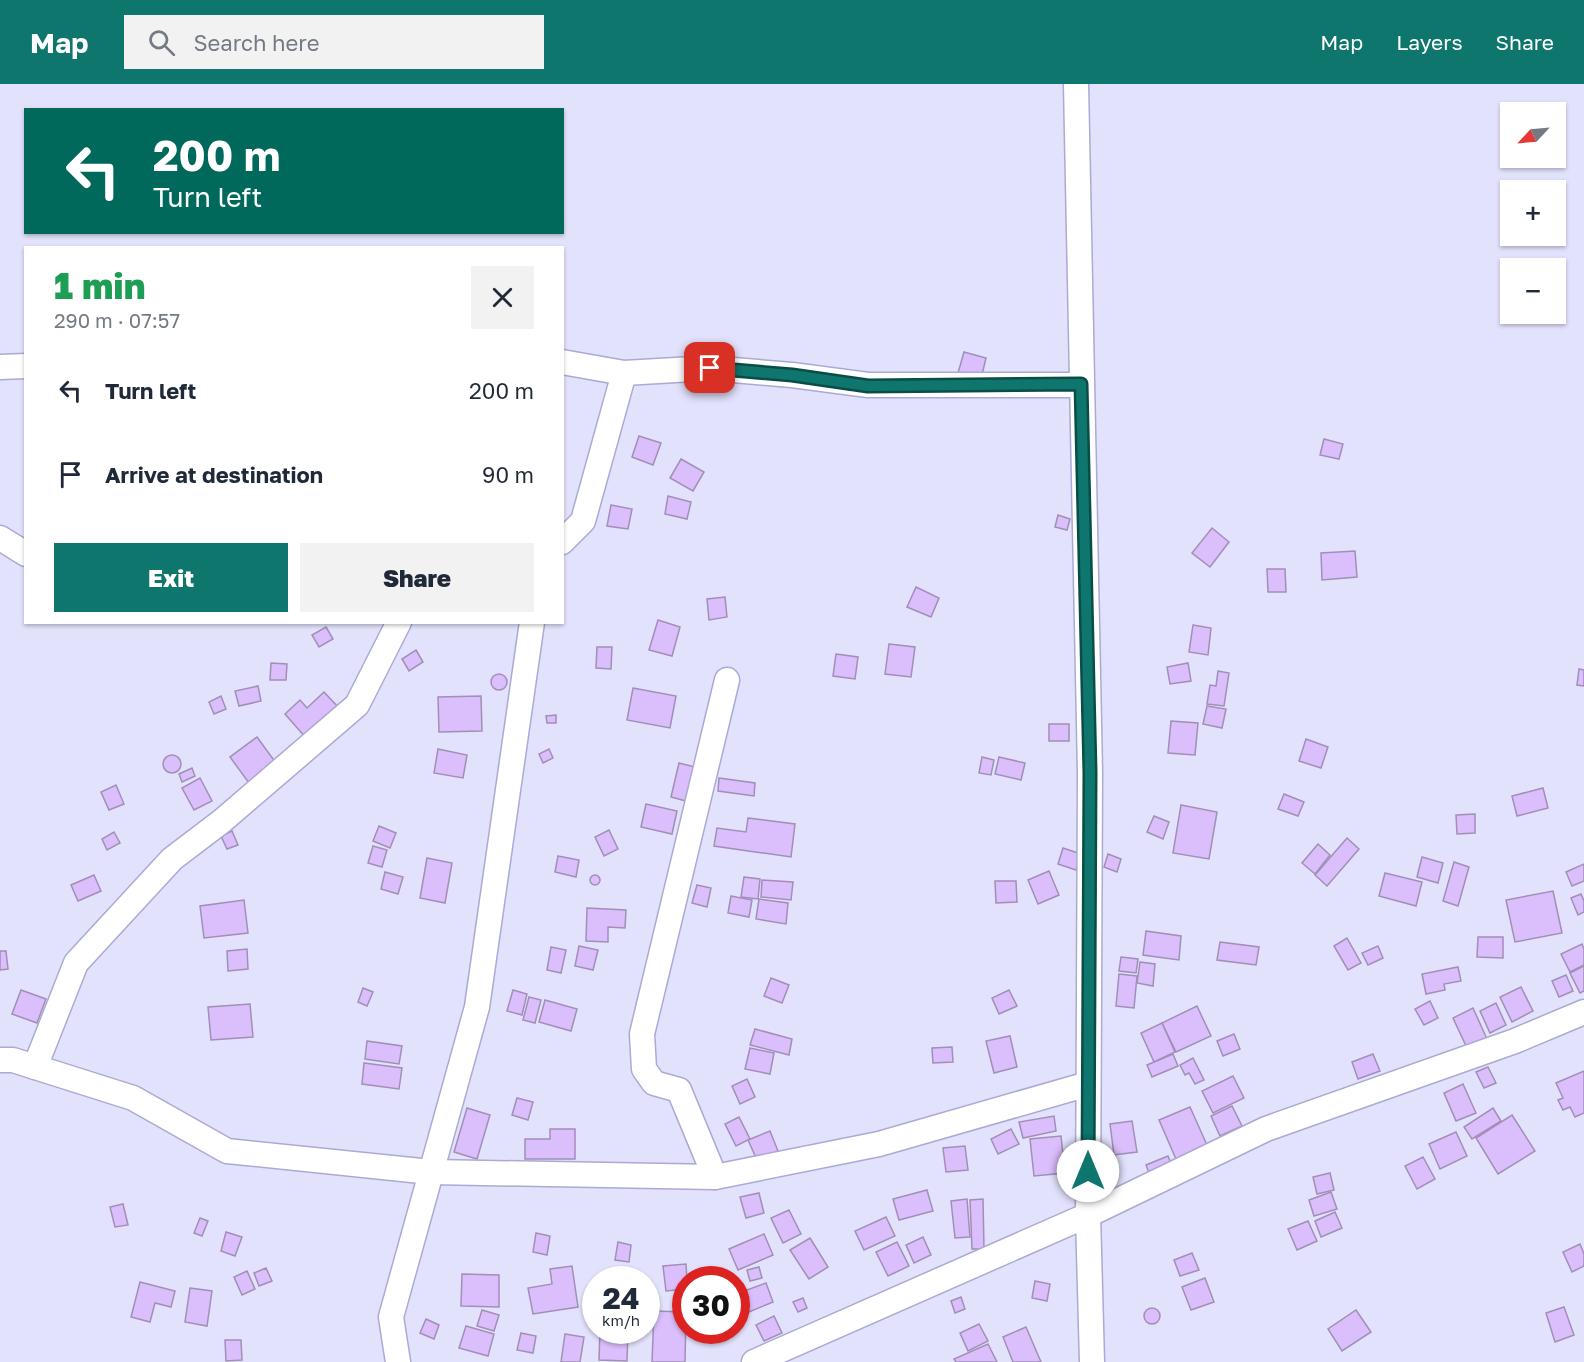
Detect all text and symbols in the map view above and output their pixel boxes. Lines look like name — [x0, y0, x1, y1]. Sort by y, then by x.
search box — [124, 15, 544, 69]
text: Map — [30, 26, 88, 59]
icon: search — [145, 26, 178, 59]
text: Search here — [193, 29, 319, 56]
text: Map — [1320, 29, 1363, 55]
text: Layers — [1396, 29, 1463, 55]
text: Share — [1496, 29, 1554, 55]
north arrow — [1500, 102, 1566, 168]
map controls — [1500, 102, 1566, 324]
text: 200 m — [153, 130, 280, 180]
icon: left — [54, 132, 132, 210]
button: + — [1500, 180, 1566, 246]
text: Turn left — [153, 181, 262, 213]
button: − — [1500, 258, 1566, 324]
text: 1 min — [54, 264, 145, 307]
button: close — [471, 266, 534, 329]
text: 290 m · 07:57 — [54, 308, 180, 332]
pin — [684, 342, 735, 393]
icon: arrive — [693, 351, 726, 384]
icon: left — [54, 374, 87, 407]
text: Turn left — [105, 377, 196, 404]
text: 200 m — [469, 377, 534, 404]
icon: arrive — [54, 458, 87, 491]
text: Arrive at destination — [105, 461, 323, 488]
text: 90 m — [482, 461, 534, 488]
button: Exit — [54, 543, 288, 612]
button: Share — [300, 543, 534, 612]
position arrow — [1056, 1139, 1120, 1203]
speed limit sign: 30 — [672, 1266, 750, 1344]
text: 24 — [602, 1280, 640, 1316]
text: km/h — [602, 1311, 640, 1329]

